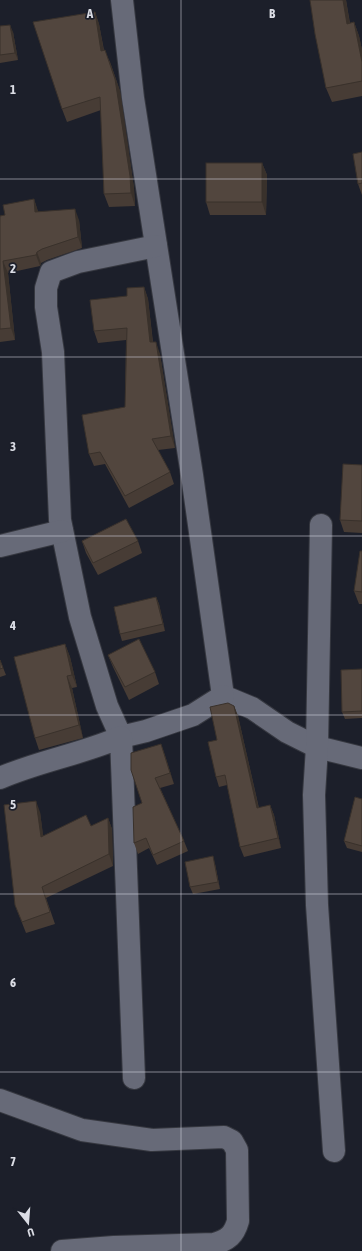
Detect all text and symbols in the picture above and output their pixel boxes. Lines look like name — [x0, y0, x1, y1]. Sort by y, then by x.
text: A — [86, 6, 94, 21]
text: B — [269, 6, 276, 21]
text: 1 — [10, 82, 16, 97]
text: 2 — [10, 261, 16, 276]
text: 3 — [10, 439, 16, 454]
text: 4 — [9, 618, 16, 633]
text: 5 — [10, 797, 16, 812]
text: 6 — [10, 975, 16, 990]
text: 7 — [10, 1154, 16, 1169]
north arrow — [8, 1203, 48, 1243]
text: U — [26, 1226, 36, 1239]

